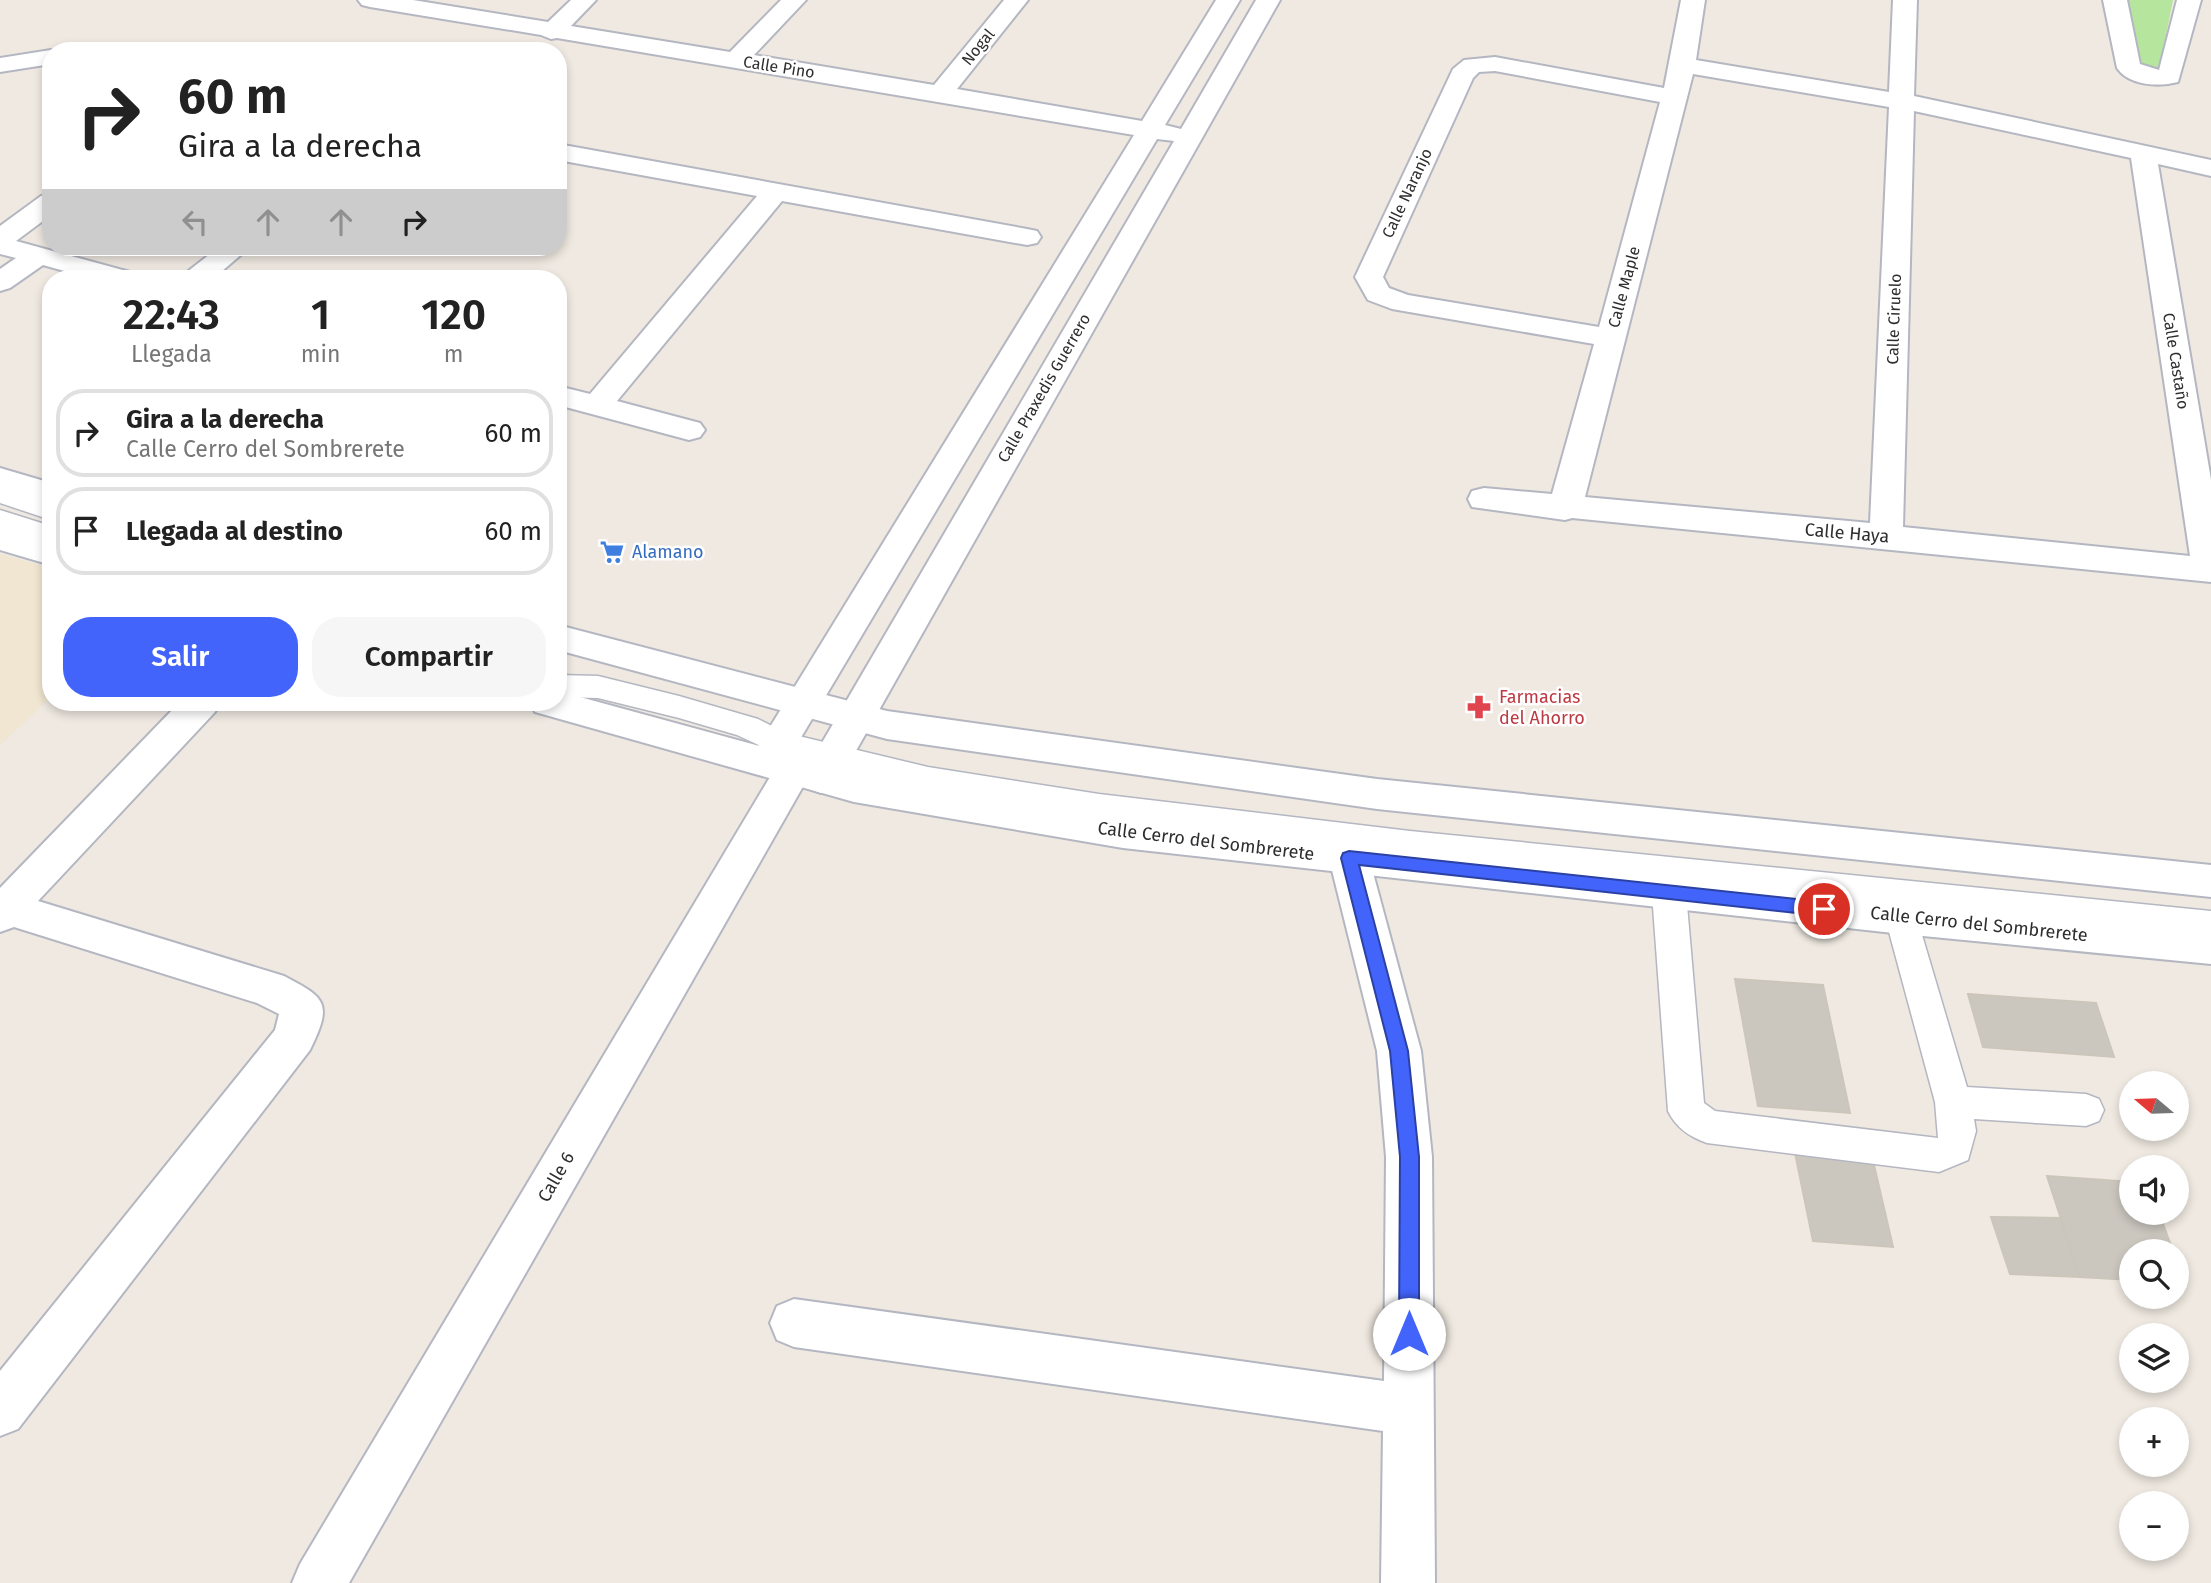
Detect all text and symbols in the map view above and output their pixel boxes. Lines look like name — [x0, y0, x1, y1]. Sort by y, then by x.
street label: Nogal — [958, 25, 999, 69]
street label: Calle Pino — [742, 52, 816, 82]
text: 60 m — [178, 67, 287, 126]
icon: right — [63, 70, 154, 161]
text: Gira a la derecha — [178, 127, 422, 165]
street label: Calle Naranjo — [1378, 145, 1436, 241]
icon: left — [176, 203, 214, 241]
icon: ahead — [249, 203, 287, 241]
icon: ahead — [322, 203, 360, 241]
icon: right — [395, 203, 433, 241]
street label: Calle Maple — [1604, 244, 1644, 330]
street label: Calle Ciruelo — [1883, 273, 1905, 365]
text: 22:43 — [123, 290, 220, 340]
text: 1 — [311, 290, 330, 340]
text: 120 — [421, 290, 486, 340]
street label: Calle Praxedis Guerrero — [994, 310, 1094, 466]
street label: Calle Castaño — [2159, 311, 2193, 411]
text: Llegada — [131, 340, 212, 368]
text: min — [301, 340, 340, 368]
text: m — [444, 340, 464, 368]
text: Gira a la derecha — [126, 404, 324, 435]
icon: right — [67, 414, 105, 452]
text: 60 m — [484, 418, 542, 449]
text: Calle Cerro del Sombrerete — [126, 435, 405, 463]
icon: arrive — [67, 512, 105, 550]
text: Llegada al destino — [126, 516, 343, 547]
text: 60 m — [484, 516, 542, 547]
street label: Calle Haya — [1804, 518, 1890, 548]
supermarket icon: Alamano — [598, 538, 626, 566]
place label: Alamano — [632, 541, 704, 563]
button: Salir — [63, 617, 298, 697]
button: Compartir — [312, 617, 546, 697]
place label: Farmacias del Ahorro — [1499, 686, 1585, 729]
pharmacy icon: Farmacias del Ahorro — [1465, 693, 1493, 721]
street label: Calle Cerro del Sombrerete — [1096, 817, 1316, 865]
pin — [1794, 879, 1854, 939]
icon: arrive — [1805, 890, 1843, 928]
street label: Calle Cerro del Sombrerete — [1869, 902, 2089, 946]
north arrow — [2119, 1071, 2189, 1141]
map controls — [2119, 1071, 2189, 1561]
street label: Calle 6 — [533, 1148, 579, 1206]
button: sound — [2119, 1155, 2189, 1225]
button: search — [2119, 1239, 2189, 1309]
position arrow — [1372, 1297, 1446, 1371]
button: layers — [2119, 1323, 2189, 1393]
button: + — [2119, 1407, 2189, 1477]
button: − — [2119, 1491, 2189, 1561]

